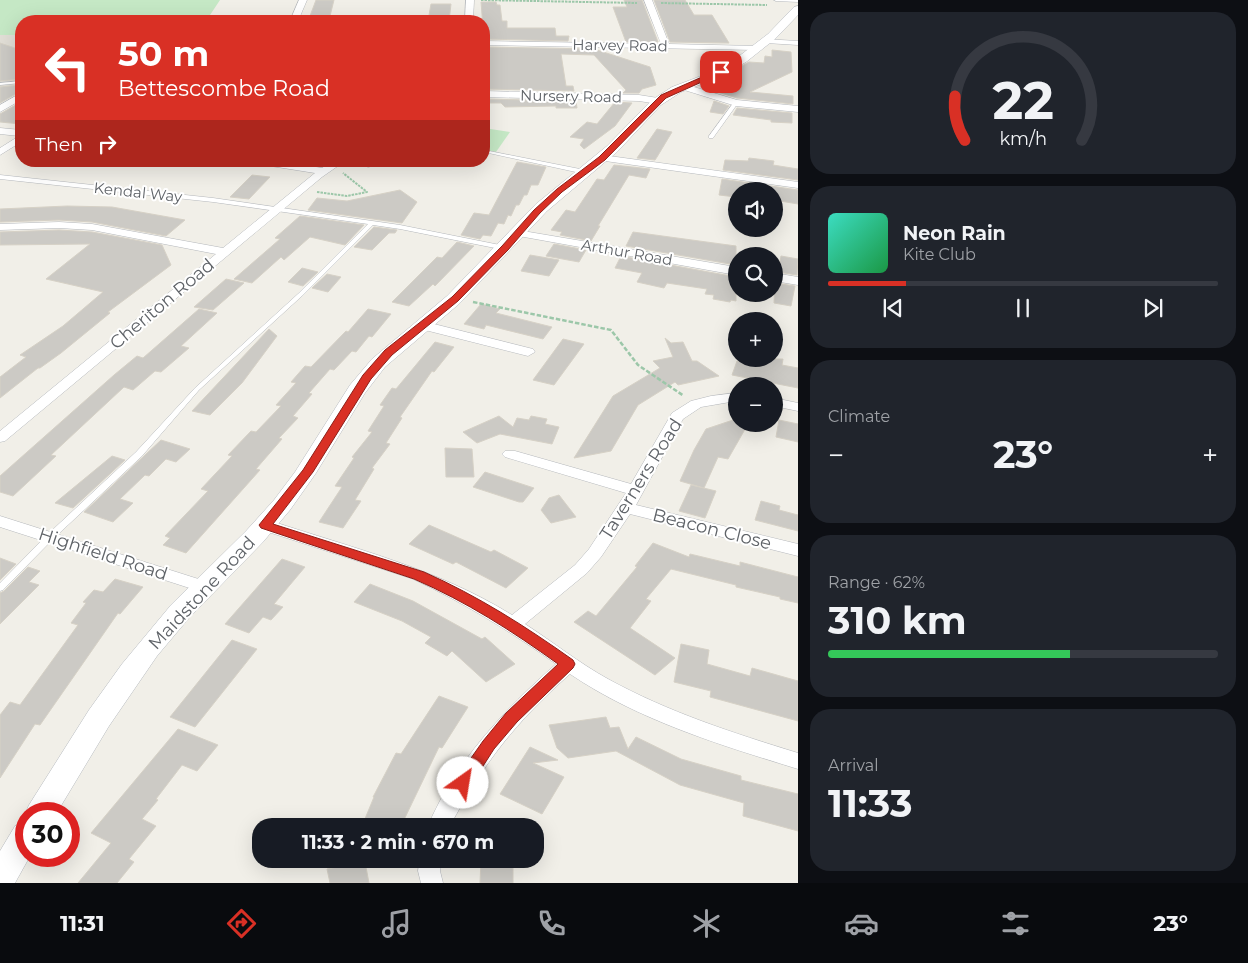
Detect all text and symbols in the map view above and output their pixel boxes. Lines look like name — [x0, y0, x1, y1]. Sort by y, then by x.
text: 50 m — [118, 32, 209, 75]
icon: left — [35, 35, 100, 100]
street label: Harvey Road — [572, 35, 668, 55]
pin — [700, 51, 742, 93]
icon: arrive — [707, 58, 735, 86]
text: 22 — [992, 69, 1054, 132]
text: Bettescombe Road — [118, 75, 330, 102]
street label: Nursery Road — [520, 86, 622, 106]
text: km/h — [999, 128, 1047, 149]
icon: right — [93, 130, 121, 158]
text: Then — [35, 133, 83, 156]
street label: Kendal Way — [93, 178, 184, 206]
map controls — [728, 182, 783, 432]
button: sound — [728, 182, 783, 237]
text: Neon Rain — [903, 222, 1006, 245]
street label: Arthur Road — [580, 235, 674, 269]
text: Kite Club — [903, 245, 976, 264]
button: search — [728, 247, 783, 302]
street label: Cheriton Road — [105, 254, 219, 354]
icon: previous — [879, 294, 907, 322]
icon: pause — [1009, 294, 1037, 322]
icon: next — [1139, 294, 1167, 322]
button: + — [728, 312, 783, 367]
button: − — [728, 377, 783, 432]
text: Climate — [828, 407, 890, 426]
street label: Taverners Road — [595, 414, 687, 544]
text: 23° — [993, 431, 1053, 478]
text: − — [828, 438, 844, 472]
text: + — [1202, 438, 1218, 472]
street label: Beacon Close — [650, 504, 774, 554]
street label: Highfield Road — [36, 523, 170, 585]
street label: Maidstone Road — [144, 532, 260, 654]
text: Range · 62% — [828, 573, 925, 592]
text: 310 km — [828, 597, 967, 644]
position arrow — [436, 756, 488, 808]
text: Arrival — [828, 756, 878, 775]
text: 11:33 — [828, 780, 913, 827]
speed limit sign: 30 — [15, 802, 80, 867]
text: 11:33 · 2 min · 670 m — [302, 831, 494, 854]
icon: directions — [224, 906, 259, 941]
icon: music — [379, 906, 414, 941]
icon: phone — [534, 906, 569, 941]
icon: climate — [689, 906, 724, 941]
icon: car — [844, 906, 879, 941]
icon: filters — [998, 906, 1033, 941]
text: 11:31 — [60, 910, 105, 937]
text: 23° — [1153, 910, 1188, 937]

